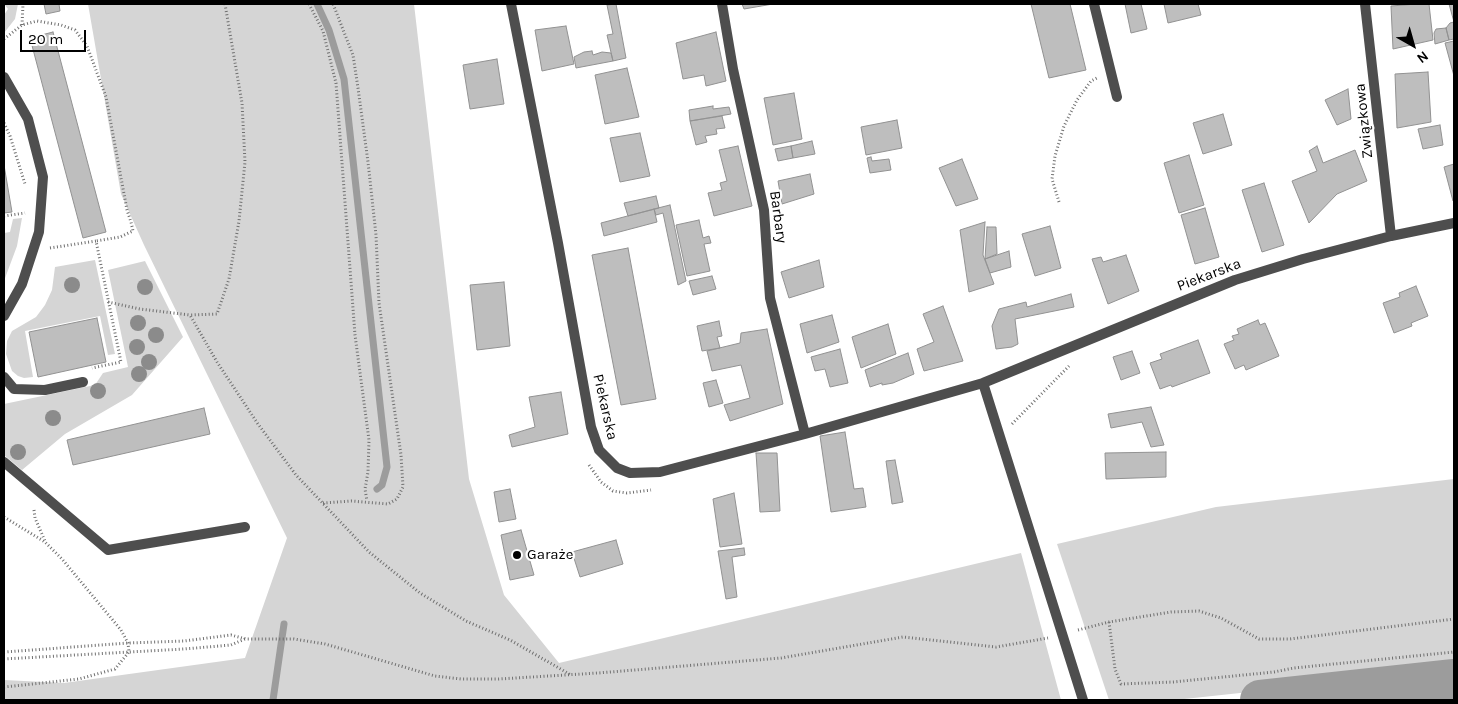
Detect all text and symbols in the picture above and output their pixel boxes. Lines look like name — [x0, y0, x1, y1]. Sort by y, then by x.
scale bar — [22, 20, 89, 52]
north arrow — [1388, 20, 1438, 70]
text: 20 m — [28, 30, 63, 48]
text: N — [1413, 47, 1432, 67]
street label: Związkowa — [1351, 83, 1377, 159]
street label: Barbary — [765, 190, 791, 244]
street label: Piekarska — [1174, 255, 1244, 295]
street label: Piekarska — [589, 372, 621, 442]
place label: Garaże — [527, 546, 573, 564]
marker: Garaże — [511, 549, 523, 561]

